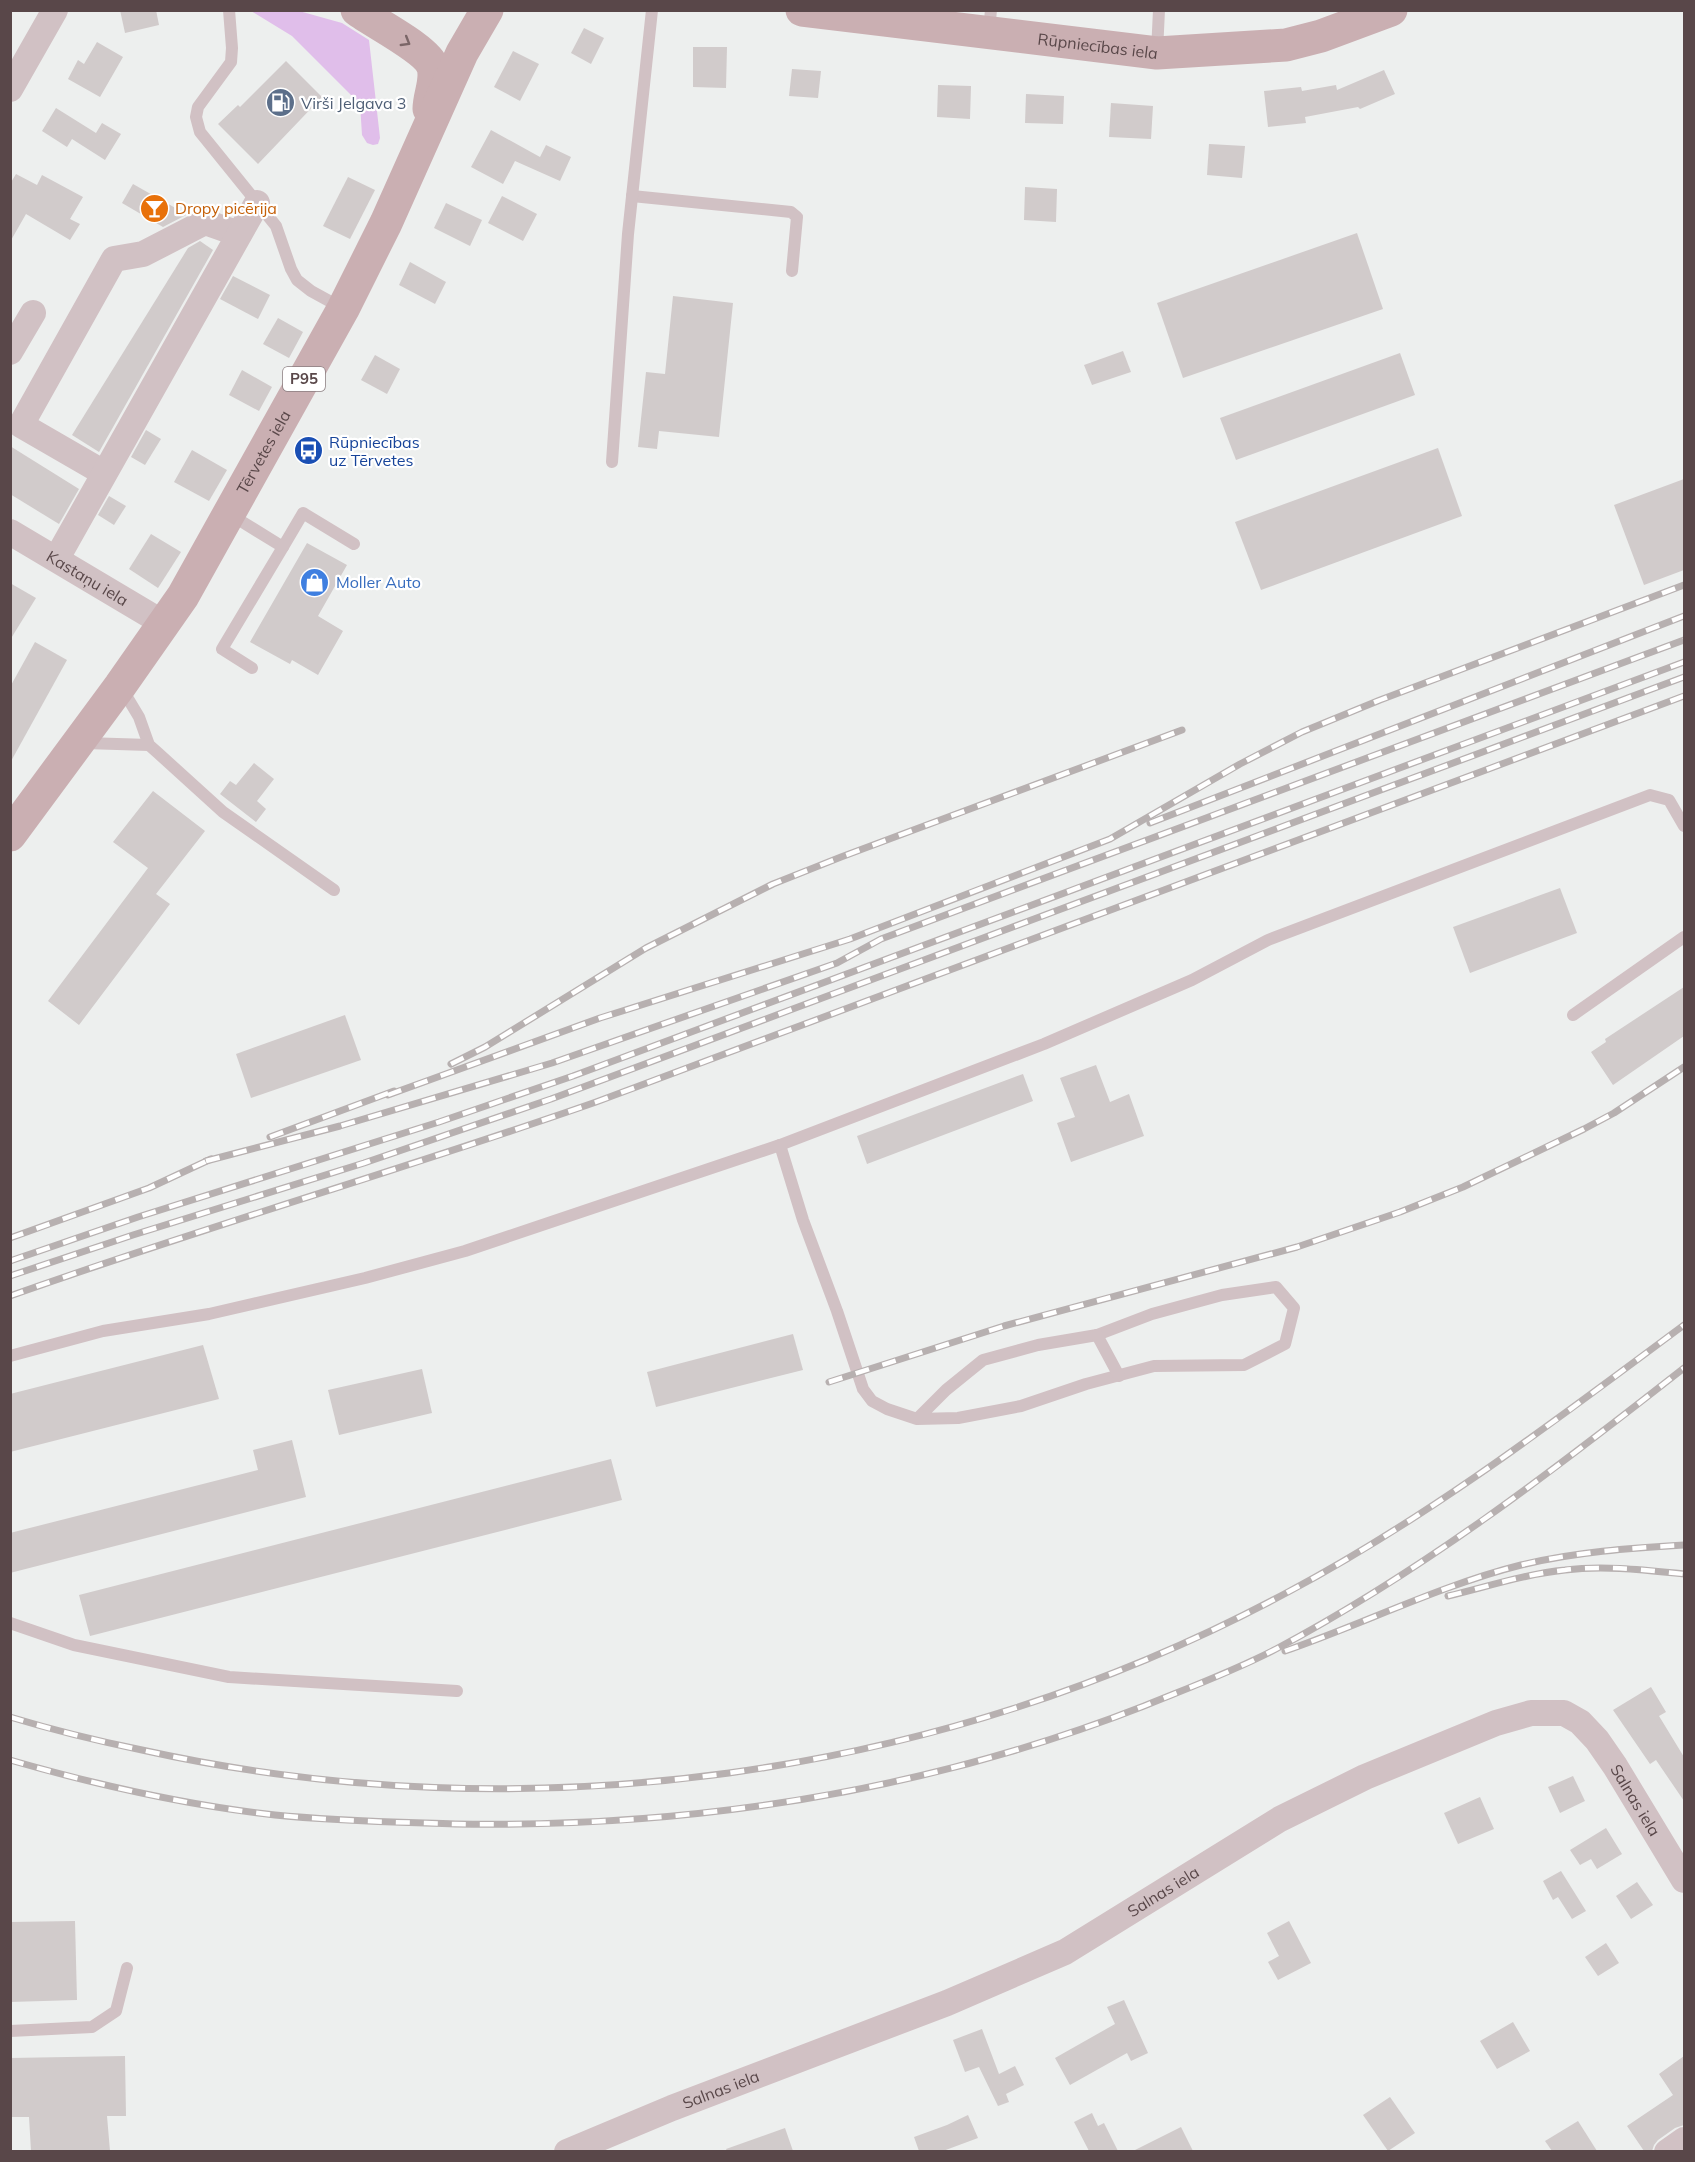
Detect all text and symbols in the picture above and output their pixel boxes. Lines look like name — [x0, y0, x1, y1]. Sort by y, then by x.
street label: Rūpniecības iela — [1037, 29, 1159, 63]
one-way arrow — [400, 34, 410, 46]
fuel station icon: Virši Jelgava 3 — [264, 87, 296, 119]
place label: Virši Jelgava 3 — [301, 93, 406, 113]
bar icon: Dropy picērija — [138, 192, 170, 224]
place label: Dropy picērija — [175, 198, 277, 218]
road number: P95 — [283, 367, 325, 391]
street label: Tērvetes iela — [232, 407, 295, 497]
place label: Rūpniecības uz Tērvetes — [329, 432, 420, 470]
bus stop icon: Rūpniecības uz Tērvetes — [292, 435, 324, 467]
street label: Kastaņu iela — [43, 546, 132, 610]
shop icon: Moller Auto — [299, 566, 331, 598]
place label: Moller Auto — [336, 572, 421, 592]
street label: Salnas iela — [1606, 1760, 1665, 1840]
street label: Salnas iela — [1124, 1862, 1202, 1921]
street label: Salnas iela — [680, 2066, 762, 2113]

